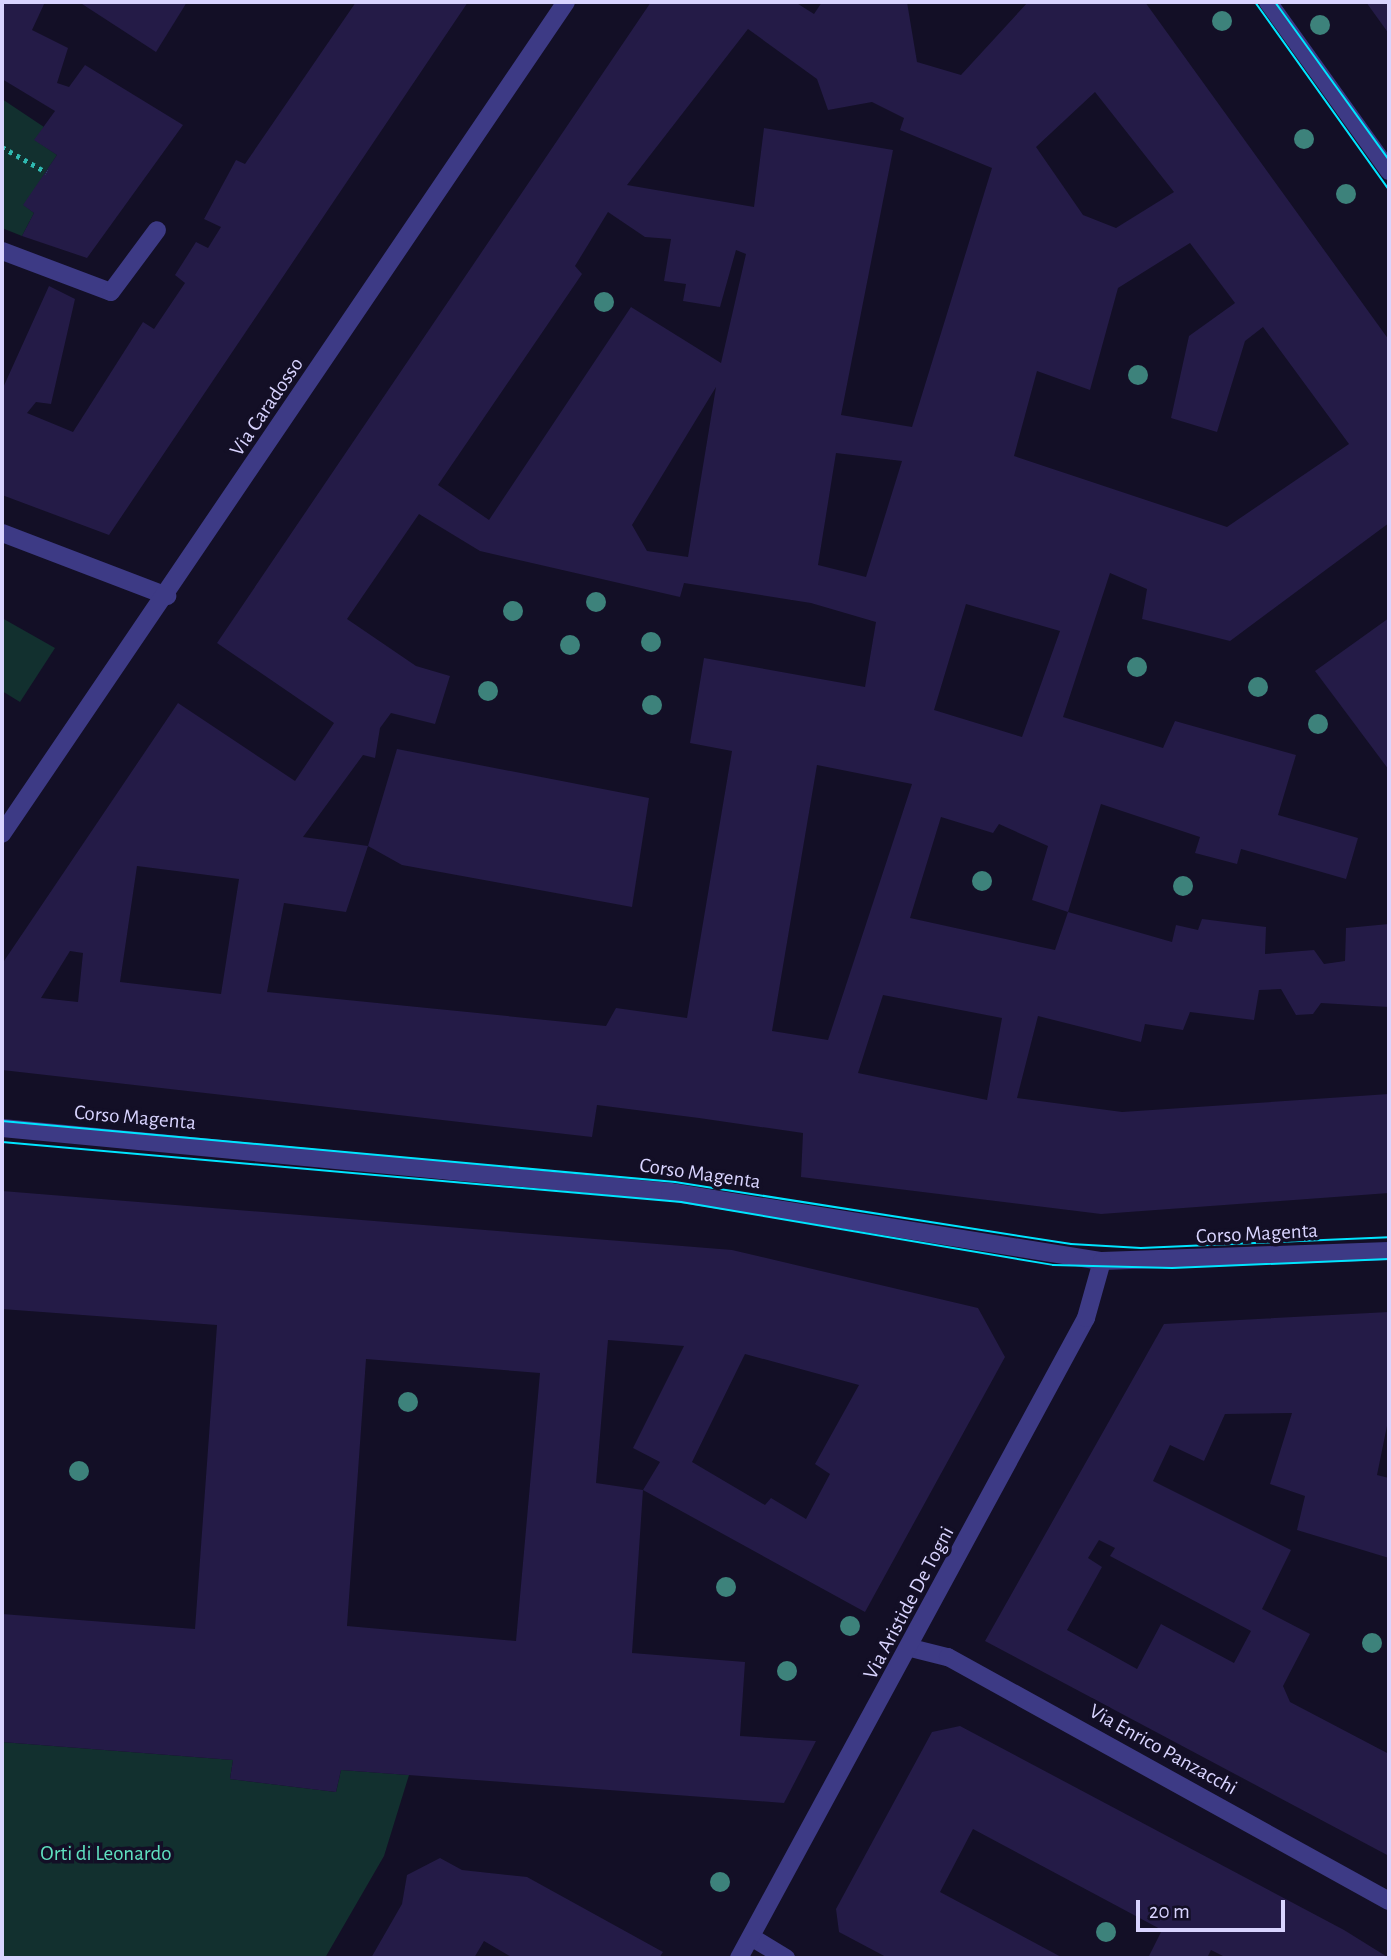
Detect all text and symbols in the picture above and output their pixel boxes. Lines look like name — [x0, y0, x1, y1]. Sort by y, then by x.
street label: Via Caradosso — [225, 353, 309, 461]
street label: Corso Magenta — [73, 1100, 197, 1136]
street label: Corso Magenta — [638, 1153, 762, 1195]
street label: Corso Magenta — [1195, 1218, 1319, 1250]
street label: Via Aristide De Togni — [858, 1522, 960, 1684]
street label: Via Enrico Panzacchi — [1084, 1699, 1242, 1801]
park label: Orti di Leonardo — [40, 1841, 172, 1867]
scale bar — [1139, 1886, 1288, 1930]
text: 20 m — [1149, 1901, 1190, 1922]

